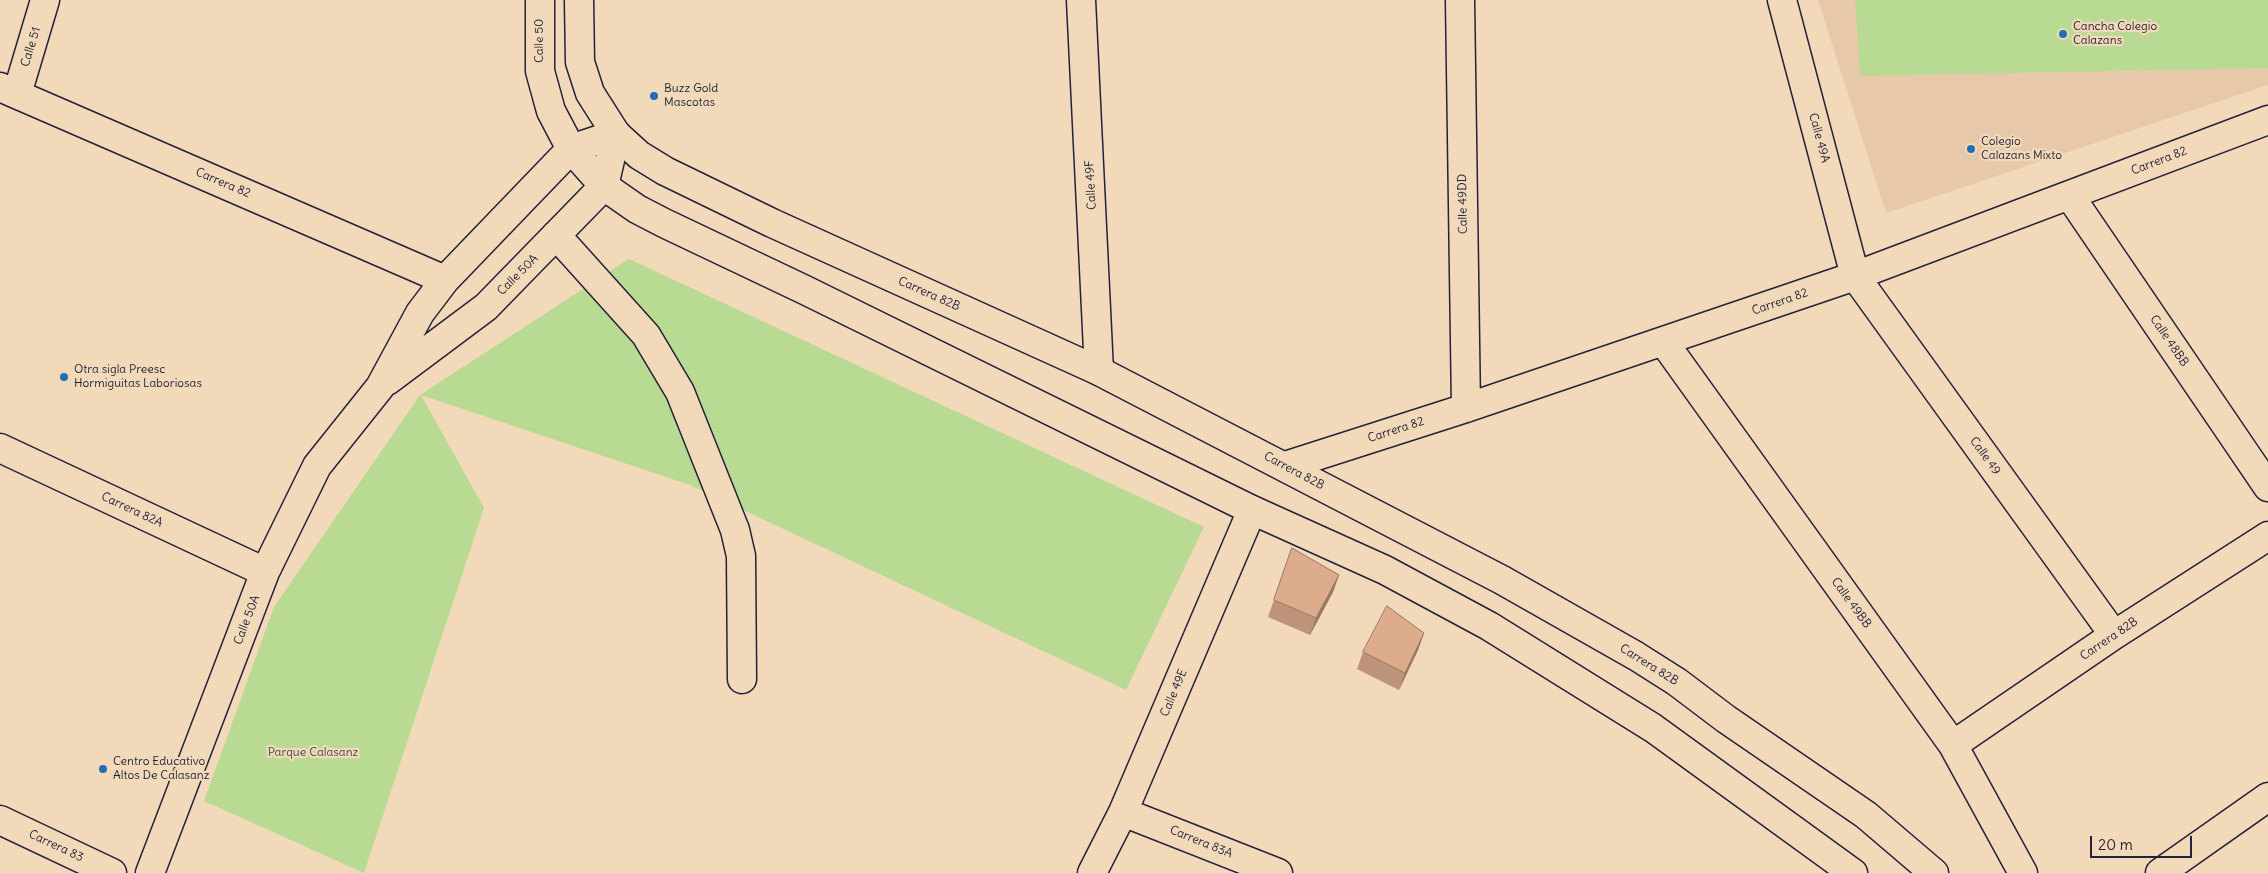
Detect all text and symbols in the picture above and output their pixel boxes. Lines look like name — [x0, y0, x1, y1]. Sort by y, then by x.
street label: Calle 50 — [533, 19, 547, 63]
place label: Cancha Colegio Calazans — [2073, 20, 2157, 48]
street label: Calle 51 — [18, 25, 44, 69]
marker: Cancha Colegio Calazans — [2057, 28, 2069, 40]
place label: Buzz Gold Mascotas — [664, 82, 718, 110]
marker: Buzz Gold Mascotas — [648, 90, 660, 102]
street label: Calle 49A — [1805, 112, 1833, 164]
place label: Colegio Calazans Mixto — [1981, 135, 2062, 163]
marker: Colegio Calazans Mixto — [1965, 143, 1977, 155]
street label: Carrera 82 — [2129, 144, 2189, 178]
street label: Calle 49F — [1083, 160, 1099, 210]
street label: Carrera 82 — [193, 165, 253, 201]
street label: Calle 49DD — [1455, 174, 1471, 234]
street label: Calle 50A — [495, 252, 541, 298]
street label: Carrera 82B — [896, 274, 962, 314]
street label: Carrera 82 — [1750, 286, 1810, 318]
street label: Calle 48BB — [2147, 313, 2191, 369]
place label: Otra sigla Preesc Hormiguitas Laboriosas — [74, 363, 202, 391]
marker: Otra sigla Preesc Hormiguitas Laboriosas — [58, 371, 70, 383]
street label: Carrera 82 — [1366, 414, 1426, 446]
street label: Calle 49 — [1966, 434, 2004, 478]
street label: Carrera 82B — [1261, 449, 1327, 493]
street label: Carrera 82A — [99, 489, 165, 531]
street label: Calle 49BB — [1828, 575, 1874, 631]
street label: Calle 50A — [231, 593, 263, 647]
street label: Carrera 82B — [2077, 614, 2141, 664]
street label: Carrera 82B — [1617, 641, 1681, 689]
street label: Calle 49E — [1158, 667, 1190, 719]
park label: Parque Calasanz — [268, 746, 358, 760]
place label: Centro Educativo Altos De Calasanz — [113, 755, 210, 783]
marker: Centro Educativo Altos De Calasanz — [97, 763, 109, 775]
street label: Carrera 83A — [1167, 823, 1235, 861]
scale bar — [2093, 826, 2196, 858]
street label: Carrera 83 — [26, 827, 86, 865]
text: 20 m — [2098, 835, 2133, 854]

